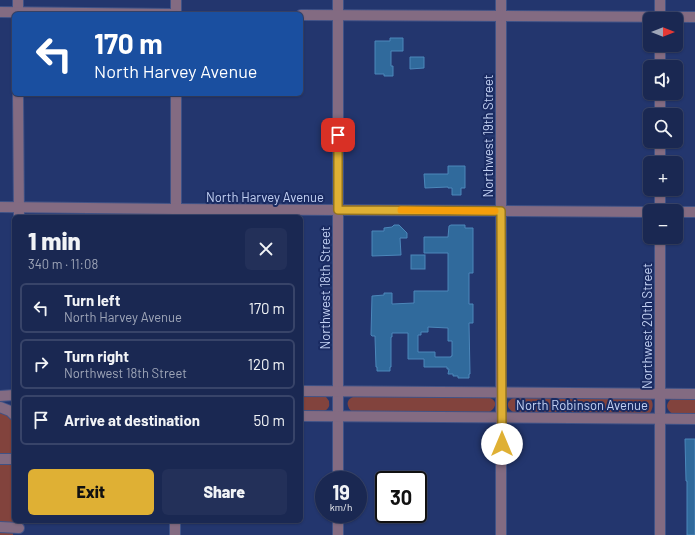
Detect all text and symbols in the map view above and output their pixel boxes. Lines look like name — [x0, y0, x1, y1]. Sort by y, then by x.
north arrow — [643, 12, 683, 52]
map controls — [643, 12, 683, 244]
text: 170 m — [94, 26, 163, 60]
icon: left — [28, 28, 80, 80]
text: North Harvey Avenue — [94, 60, 257, 82]
button: sound — [643, 60, 683, 100]
street label: Northwest 19th Street — [480, 74, 496, 198]
button: search — [643, 108, 683, 148]
pin — [321, 118, 355, 152]
icon: arrive — [327, 124, 349, 146]
button: + — [643, 156, 683, 196]
street label: North Harvey Avenue — [206, 189, 324, 205]
button: − — [643, 204, 683, 244]
text: 1 min — [28, 226, 81, 255]
street label: Northwest 18th Street — [317, 226, 333, 350]
button: close — [245, 228, 287, 270]
text: 340 m · 11:08 — [28, 256, 98, 272]
street label: Northwest 20th Street — [639, 263, 655, 389]
text: Turn left — [64, 291, 120, 309]
icon: left — [30, 297, 52, 319]
text: 170 m — [249, 299, 285, 317]
text: North Harvey Avenue — [64, 309, 182, 325]
text: Turn right — [64, 347, 129, 365]
icon: right — [30, 353, 52, 375]
text: 120 m — [248, 355, 285, 373]
text: Northwest 18th Street — [64, 365, 187, 381]
street label: North Robinson Avenue — [516, 397, 648, 413]
icon: arrive — [30, 409, 52, 431]
text: Arrive at destination — [64, 411, 200, 429]
text: 50 m — [253, 411, 285, 429]
position arrow — [481, 423, 523, 465]
button: Exit — [28, 469, 154, 515]
button: Share — [162, 469, 287, 515]
speed limit sign: 30 — [375, 471, 427, 523]
text: 19 — [332, 480, 350, 504]
text: km/h — [330, 501, 352, 513]

